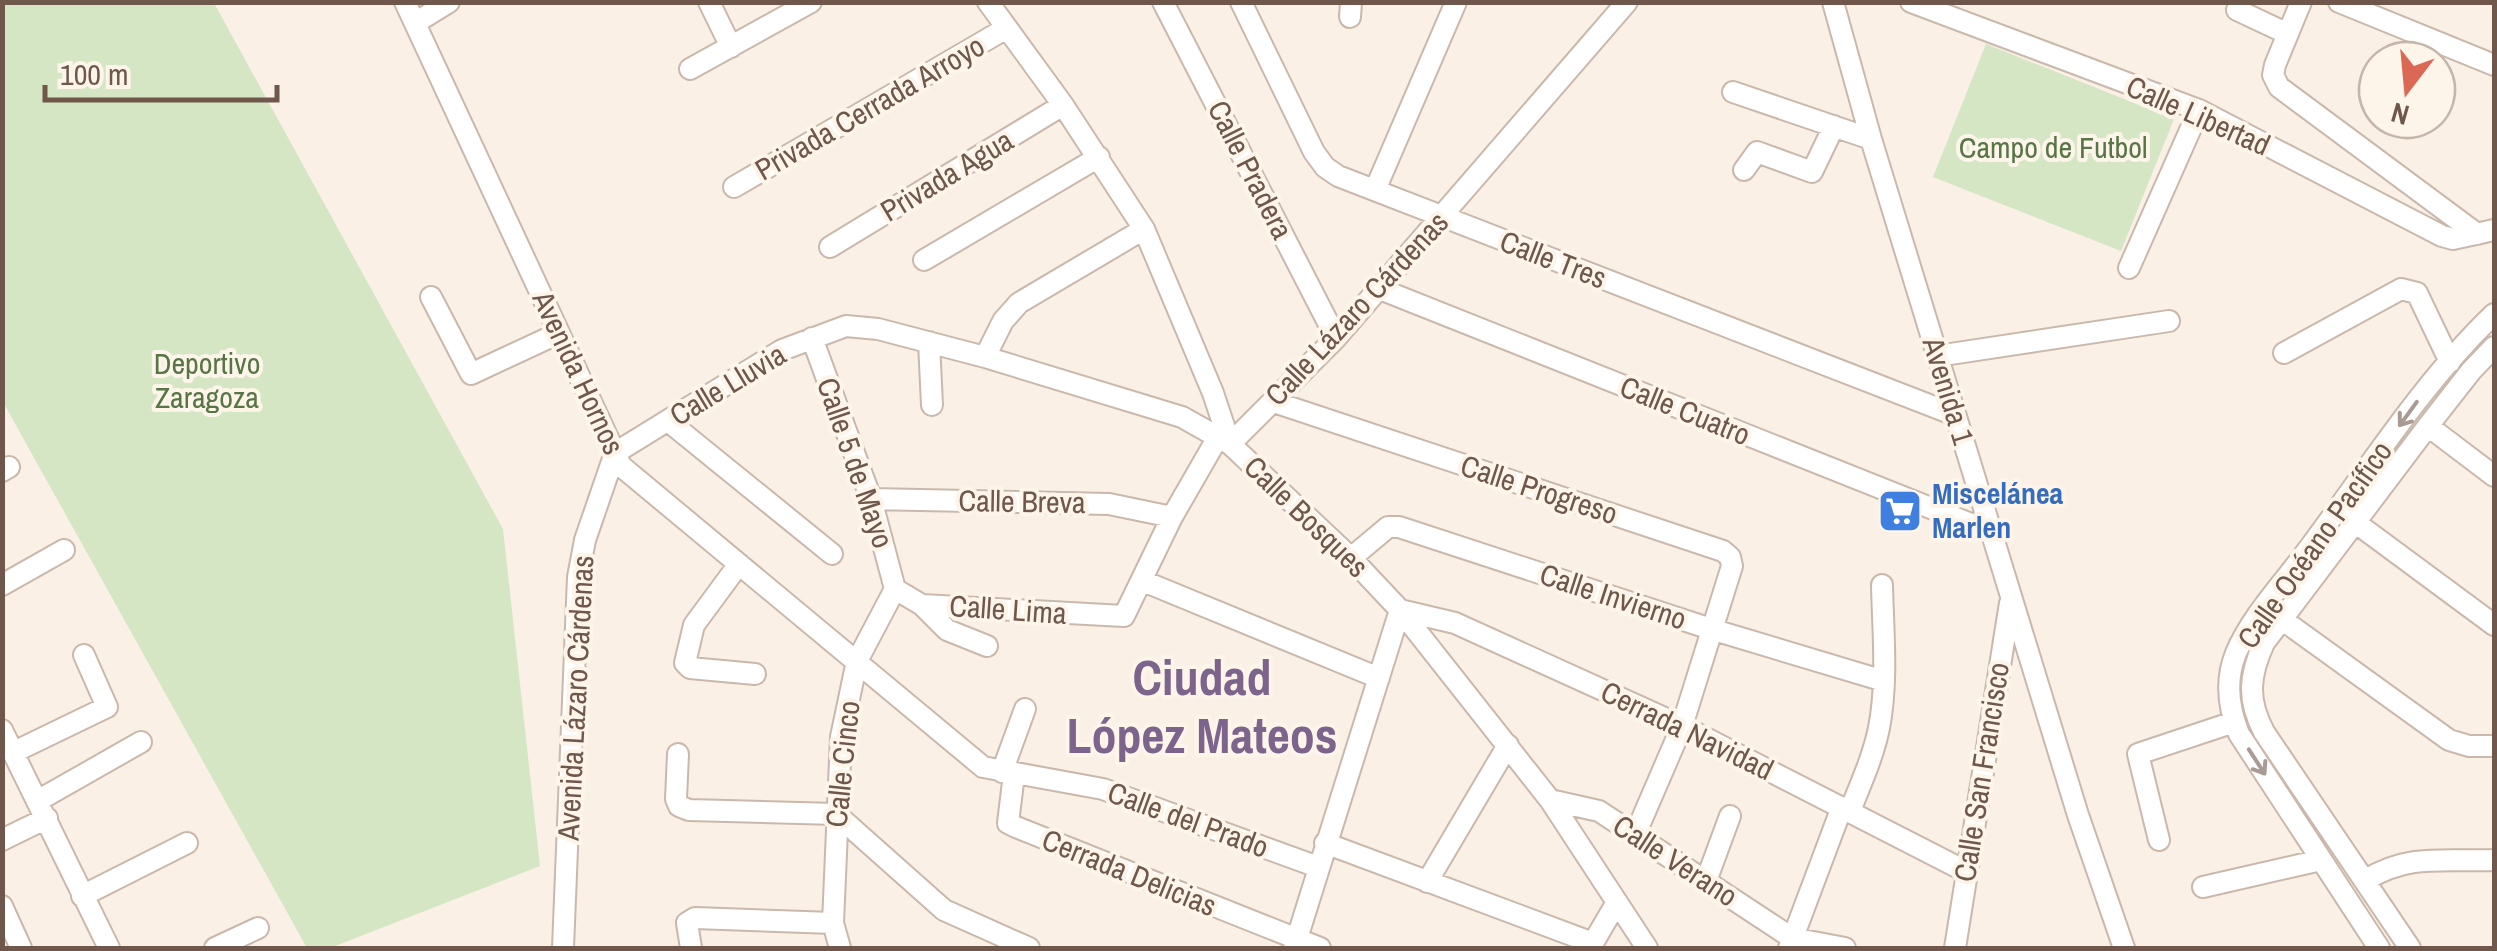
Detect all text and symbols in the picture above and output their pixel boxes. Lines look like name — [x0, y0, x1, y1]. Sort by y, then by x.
street label: Privada Cerrada Arroyo — [748, 25, 991, 189]
scale bar — [45, 40, 278, 102]
north arrow — [2357, 40, 2457, 140]
text: 100 m — [60, 54, 128, 94]
street label: Calle Libertad — [2120, 66, 2276, 165]
street label: Calle Pradera — [1199, 93, 1303, 246]
text: N — [2387, 93, 2413, 135]
street label: Privada Agua — [873, 120, 1020, 230]
park label: Campo de Futbol — [1959, 127, 2147, 167]
street label: Calle Lázaro Cárdenas — [1256, 203, 1457, 414]
street label: Calle Tres — [1494, 221, 1612, 298]
street label: Avenida Hornos — [523, 283, 634, 461]
street label: Avenida 1 — [1913, 331, 1984, 450]
street label: Calle Lluvia — [662, 334, 793, 434]
park label: Deportivo Zaragoza — [154, 343, 260, 417]
street label: Calle Cuatro — [1615, 366, 1756, 454]
street label: Calle 5 de Mayo — [808, 372, 904, 553]
one-way arrow — [2398, 400, 2419, 428]
street label: Calle Océano Pacífico — [2228, 433, 2401, 656]
street label: Calle Progreso — [1456, 445, 1623, 533]
street label: Calle Bosques — [1236, 447, 1378, 586]
place label: Miscelánea Marlen — [1932, 473, 2064, 547]
street label: Calle Breva — [958, 480, 1086, 522]
supermarket icon: Miscelánea Marlen — [1877, 488, 1923, 534]
street label: Avenida Lázaro Cárdenas — [548, 554, 602, 842]
street label: Calle Invierno — [1535, 554, 1692, 639]
street label: Calle Lima — [948, 585, 1068, 633]
district label: Ciudad López Mateos — [1066, 643, 1338, 769]
street label: Calle San Francisco — [1944, 659, 2018, 884]
street label: Cerrada Navidad — [1594, 671, 1780, 789]
street label: Calle Cinco — [815, 699, 869, 829]
one-way arrow — [2247, 748, 2268, 776]
street label: Calle del Prado — [1102, 772, 1274, 867]
street label: Calle Verano — [1606, 805, 1746, 915]
street label: Cerrada Delicias — [1036, 819, 1222, 925]

